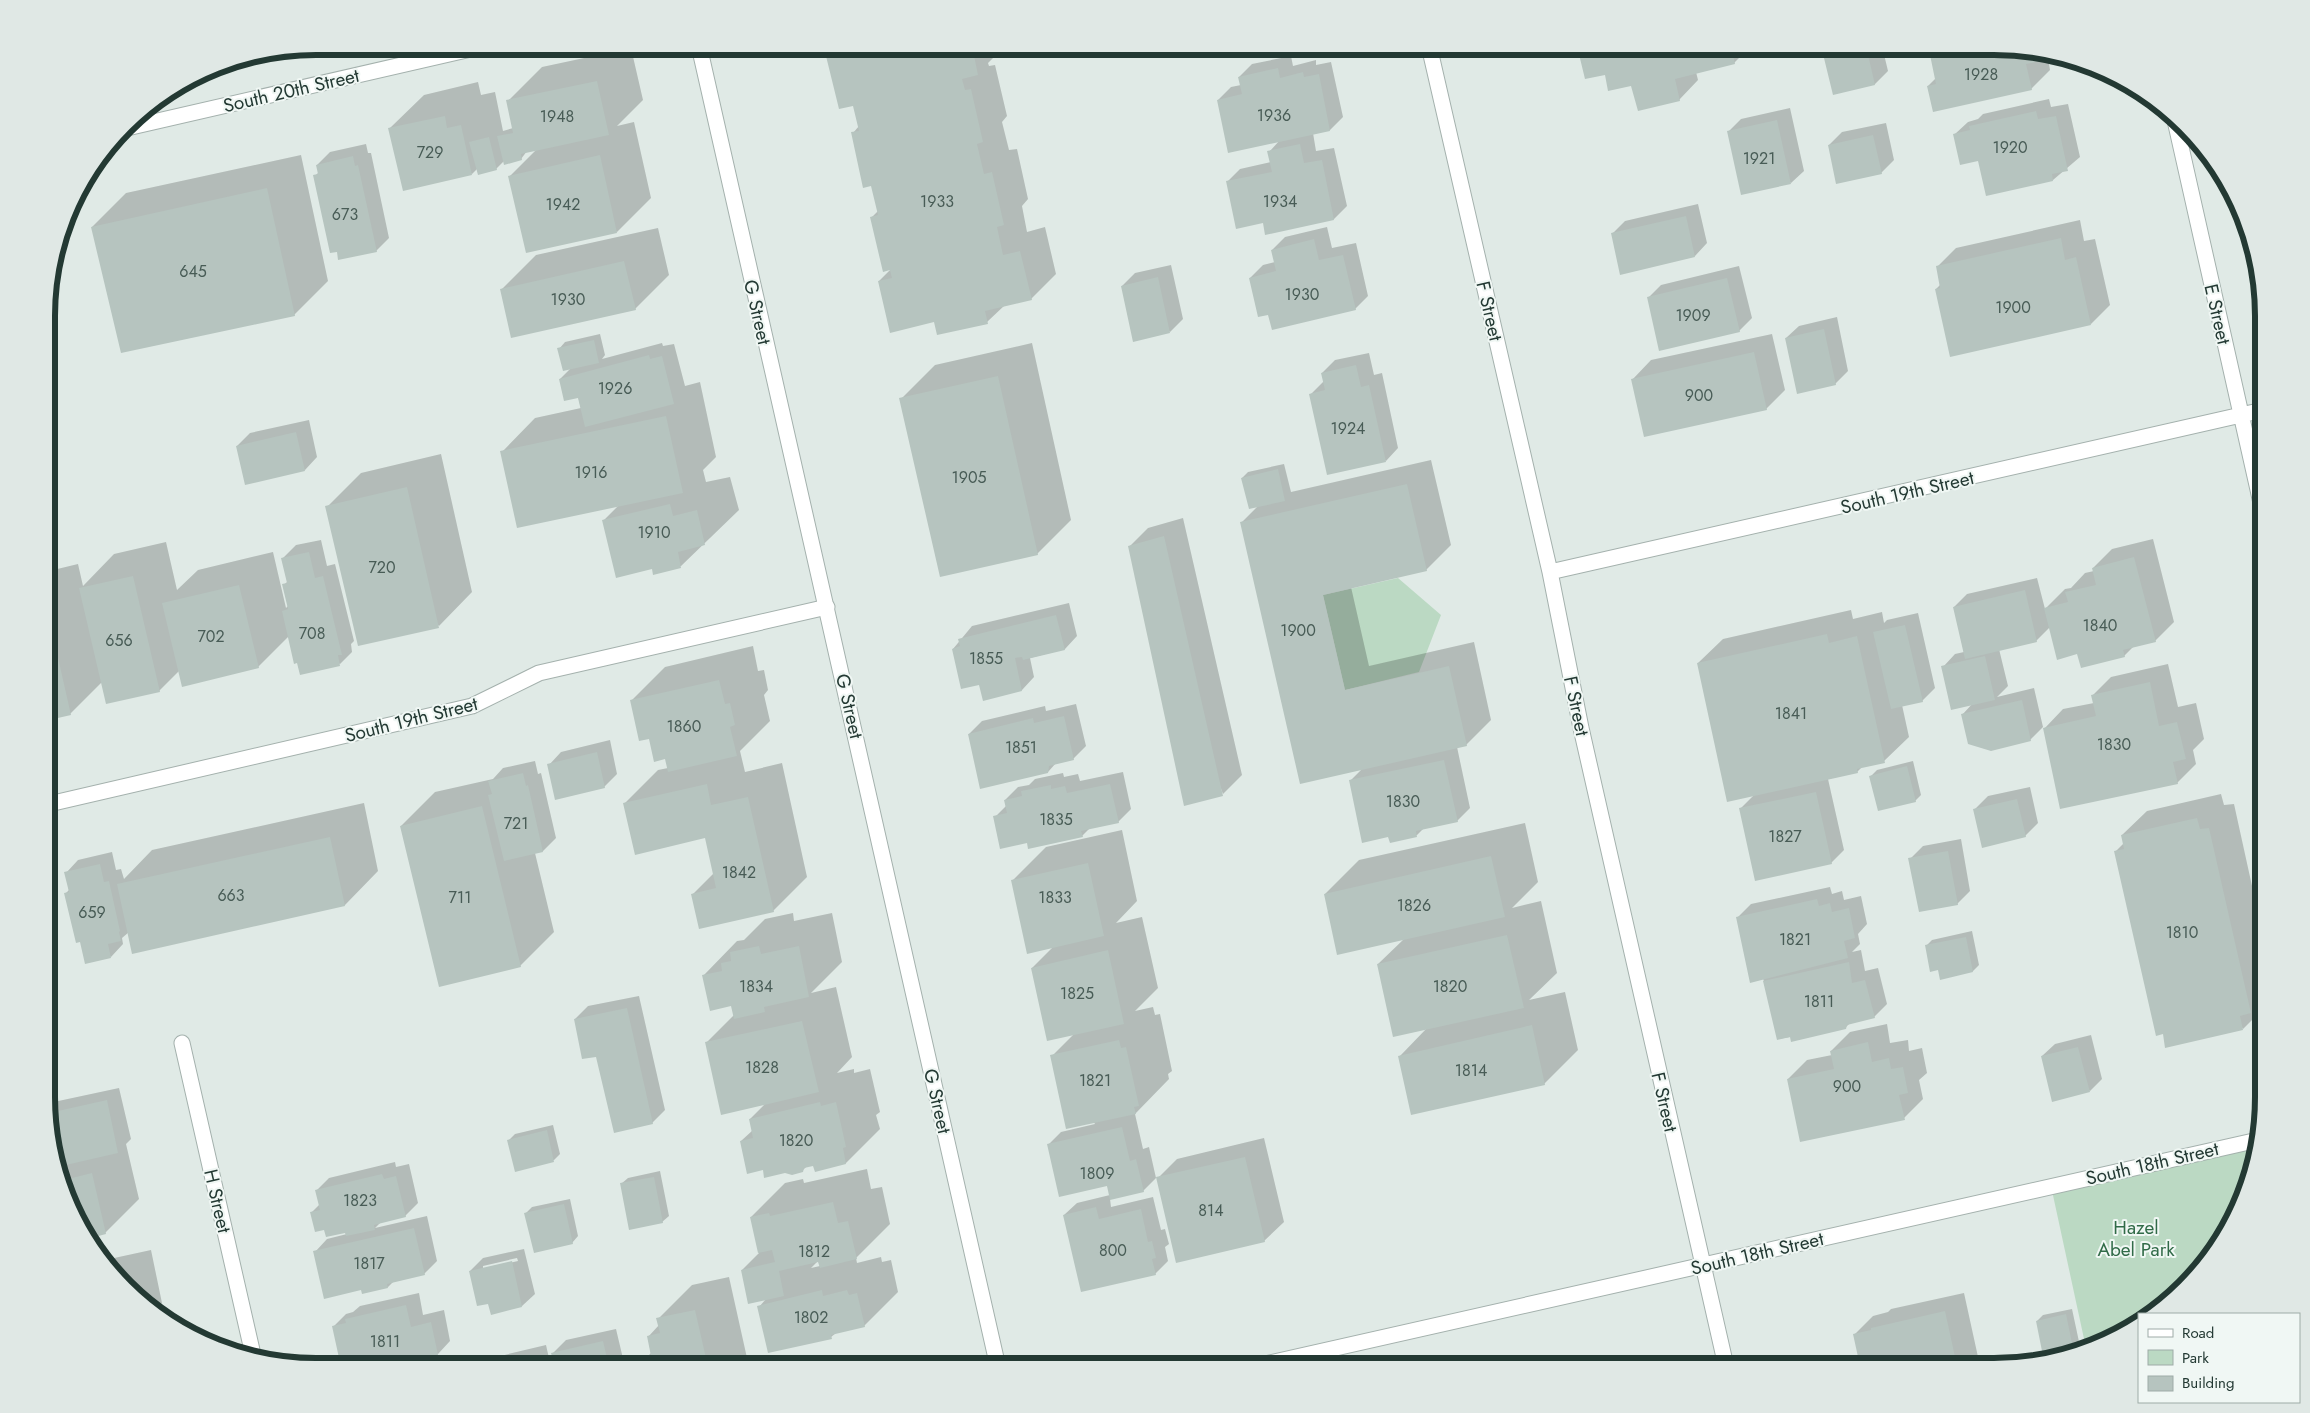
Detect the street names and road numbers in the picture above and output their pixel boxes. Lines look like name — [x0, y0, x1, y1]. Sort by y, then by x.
street label: South 20th Street — [220, 62, 362, 119]
street label: G Street — [737, 277, 778, 348]
street label: F Street — [1470, 279, 1510, 344]
street label: E Street — [2197, 281, 2238, 348]
street label: South 19th Street — [1838, 464, 1977, 521]
street label: G Street — [829, 671, 870, 742]
street label: F Street — [1557, 674, 1596, 739]
street label: South 19th Street — [342, 690, 481, 749]
street label: G Street — [917, 1066, 958, 1137]
street label: F Street — [1645, 1070, 1685, 1135]
street label: South 18th Street — [2083, 1135, 2222, 1192]
street label: H Street — [197, 1167, 238, 1236]
street label: South 18th Street — [1688, 1225, 1827, 1282]

